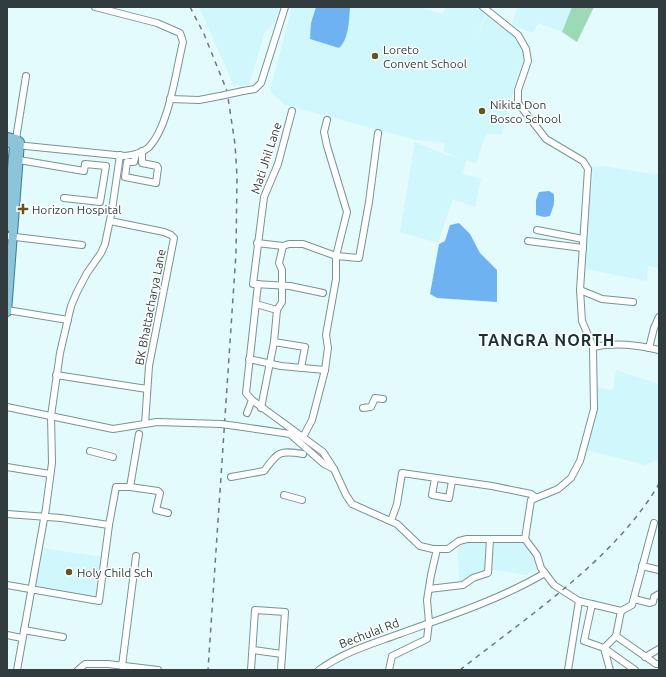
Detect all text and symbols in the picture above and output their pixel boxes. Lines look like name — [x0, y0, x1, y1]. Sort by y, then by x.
place label: Loreto Convent School — [383, 43, 467, 70]
marker: Loreto Convent School — [370, 51, 380, 61]
place label: Nikita Don Bosco School — [490, 98, 561, 125]
marker: Nikita Don Bosco School — [477, 106, 487, 116]
street label: Mati Jhil Lane — [248, 121, 284, 195]
marker: Horizon Hospital — [17, 203, 29, 215]
place label: Horizon Hospital — [32, 203, 121, 216]
street label: BK Bhattacharya Lane — [132, 248, 168, 366]
district label: TANGRA NORTH — [479, 331, 615, 349]
place label: Holy Child Sch — [77, 566, 153, 579]
marker: Holy Child Sch — [64, 567, 74, 577]
street label: Bechulal Rd — [337, 616, 401, 650]

